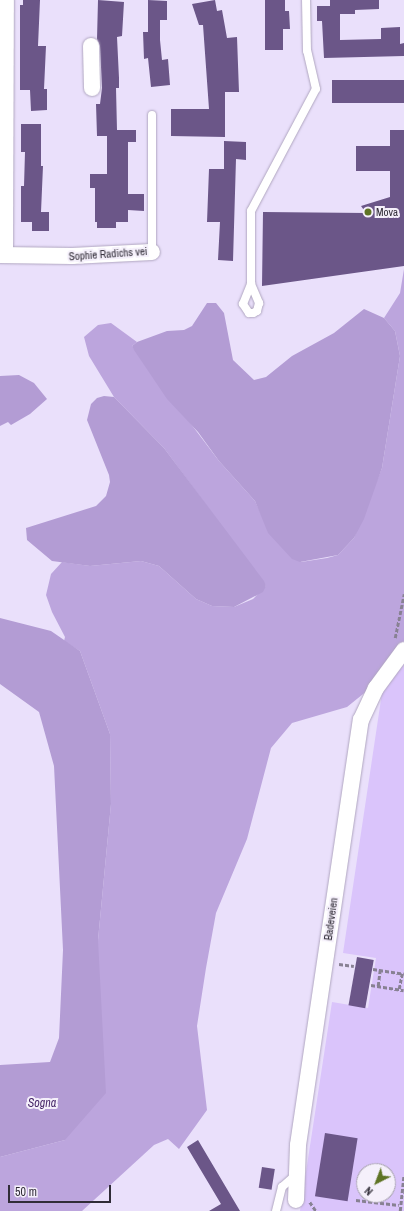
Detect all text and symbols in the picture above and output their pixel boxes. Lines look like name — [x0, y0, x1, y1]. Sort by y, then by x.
place label: Mova — [376, 205, 398, 219]
marker: Mova — [363, 207, 373, 217]
street label: Sophie Radichs vei — [68, 245, 148, 263]
street label: Badeveien — [321, 897, 341, 941]
water label: Sogna — [28, 1097, 56, 1111]
north arrow — [356, 1163, 396, 1203]
scale bar — [10, 1177, 113, 1203]
text: 50 m — [15, 1184, 37, 1200]
text: N — [362, 1184, 376, 1199]

